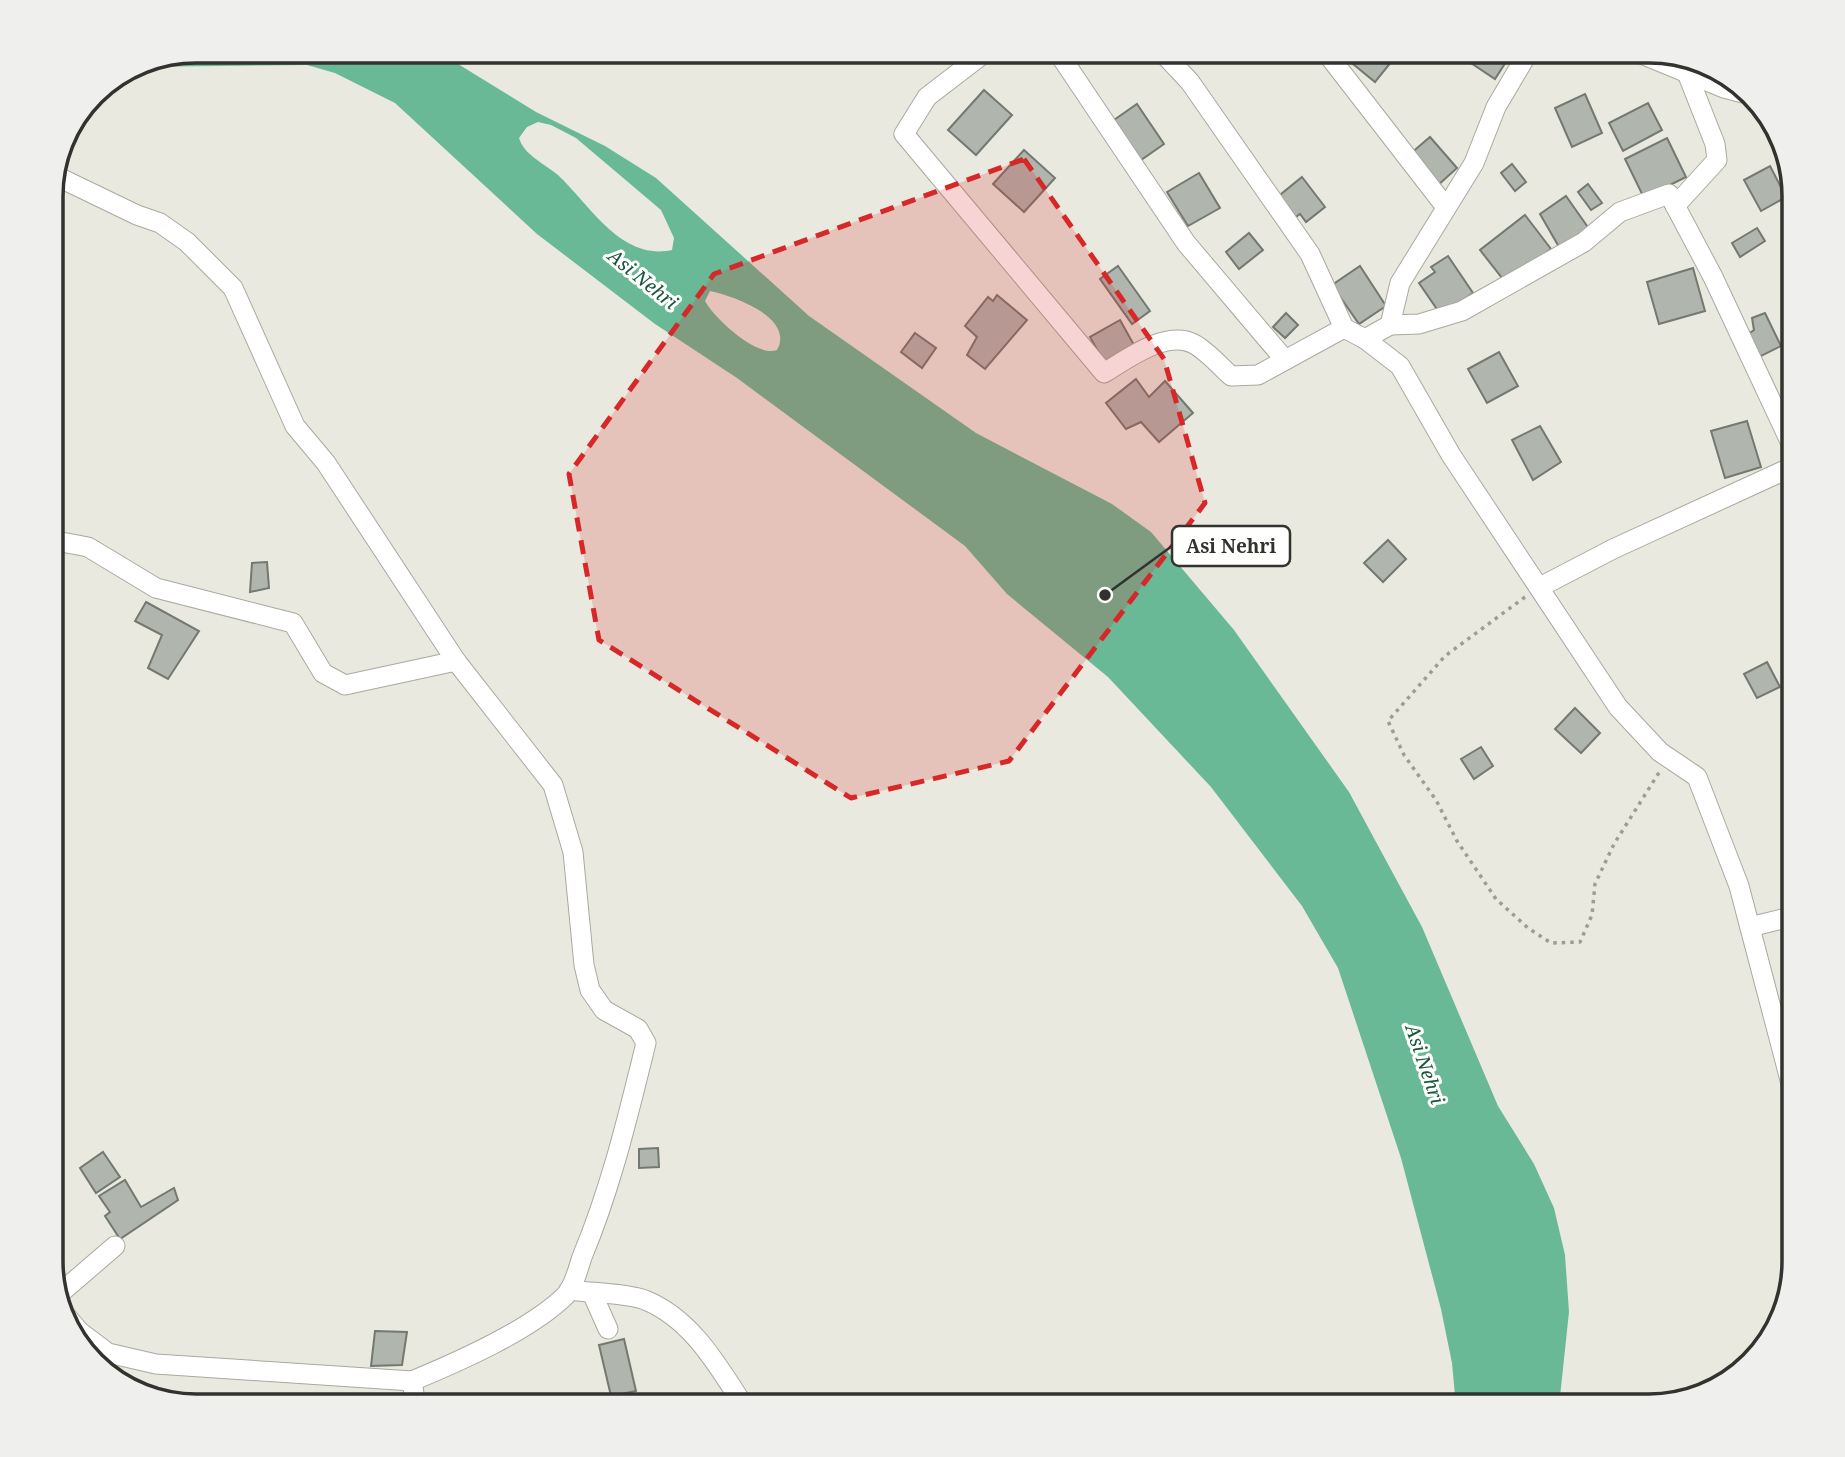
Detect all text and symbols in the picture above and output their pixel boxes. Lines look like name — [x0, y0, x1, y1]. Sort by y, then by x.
water label: Asi Nehri — [601, 242, 684, 315]
callout: Asi Nehri — [1172, 526, 1290, 566]
text: Asi Nehri — [1186, 533, 1276, 559]
water label: Asi Nehri — [1399, 1019, 1451, 1108]

